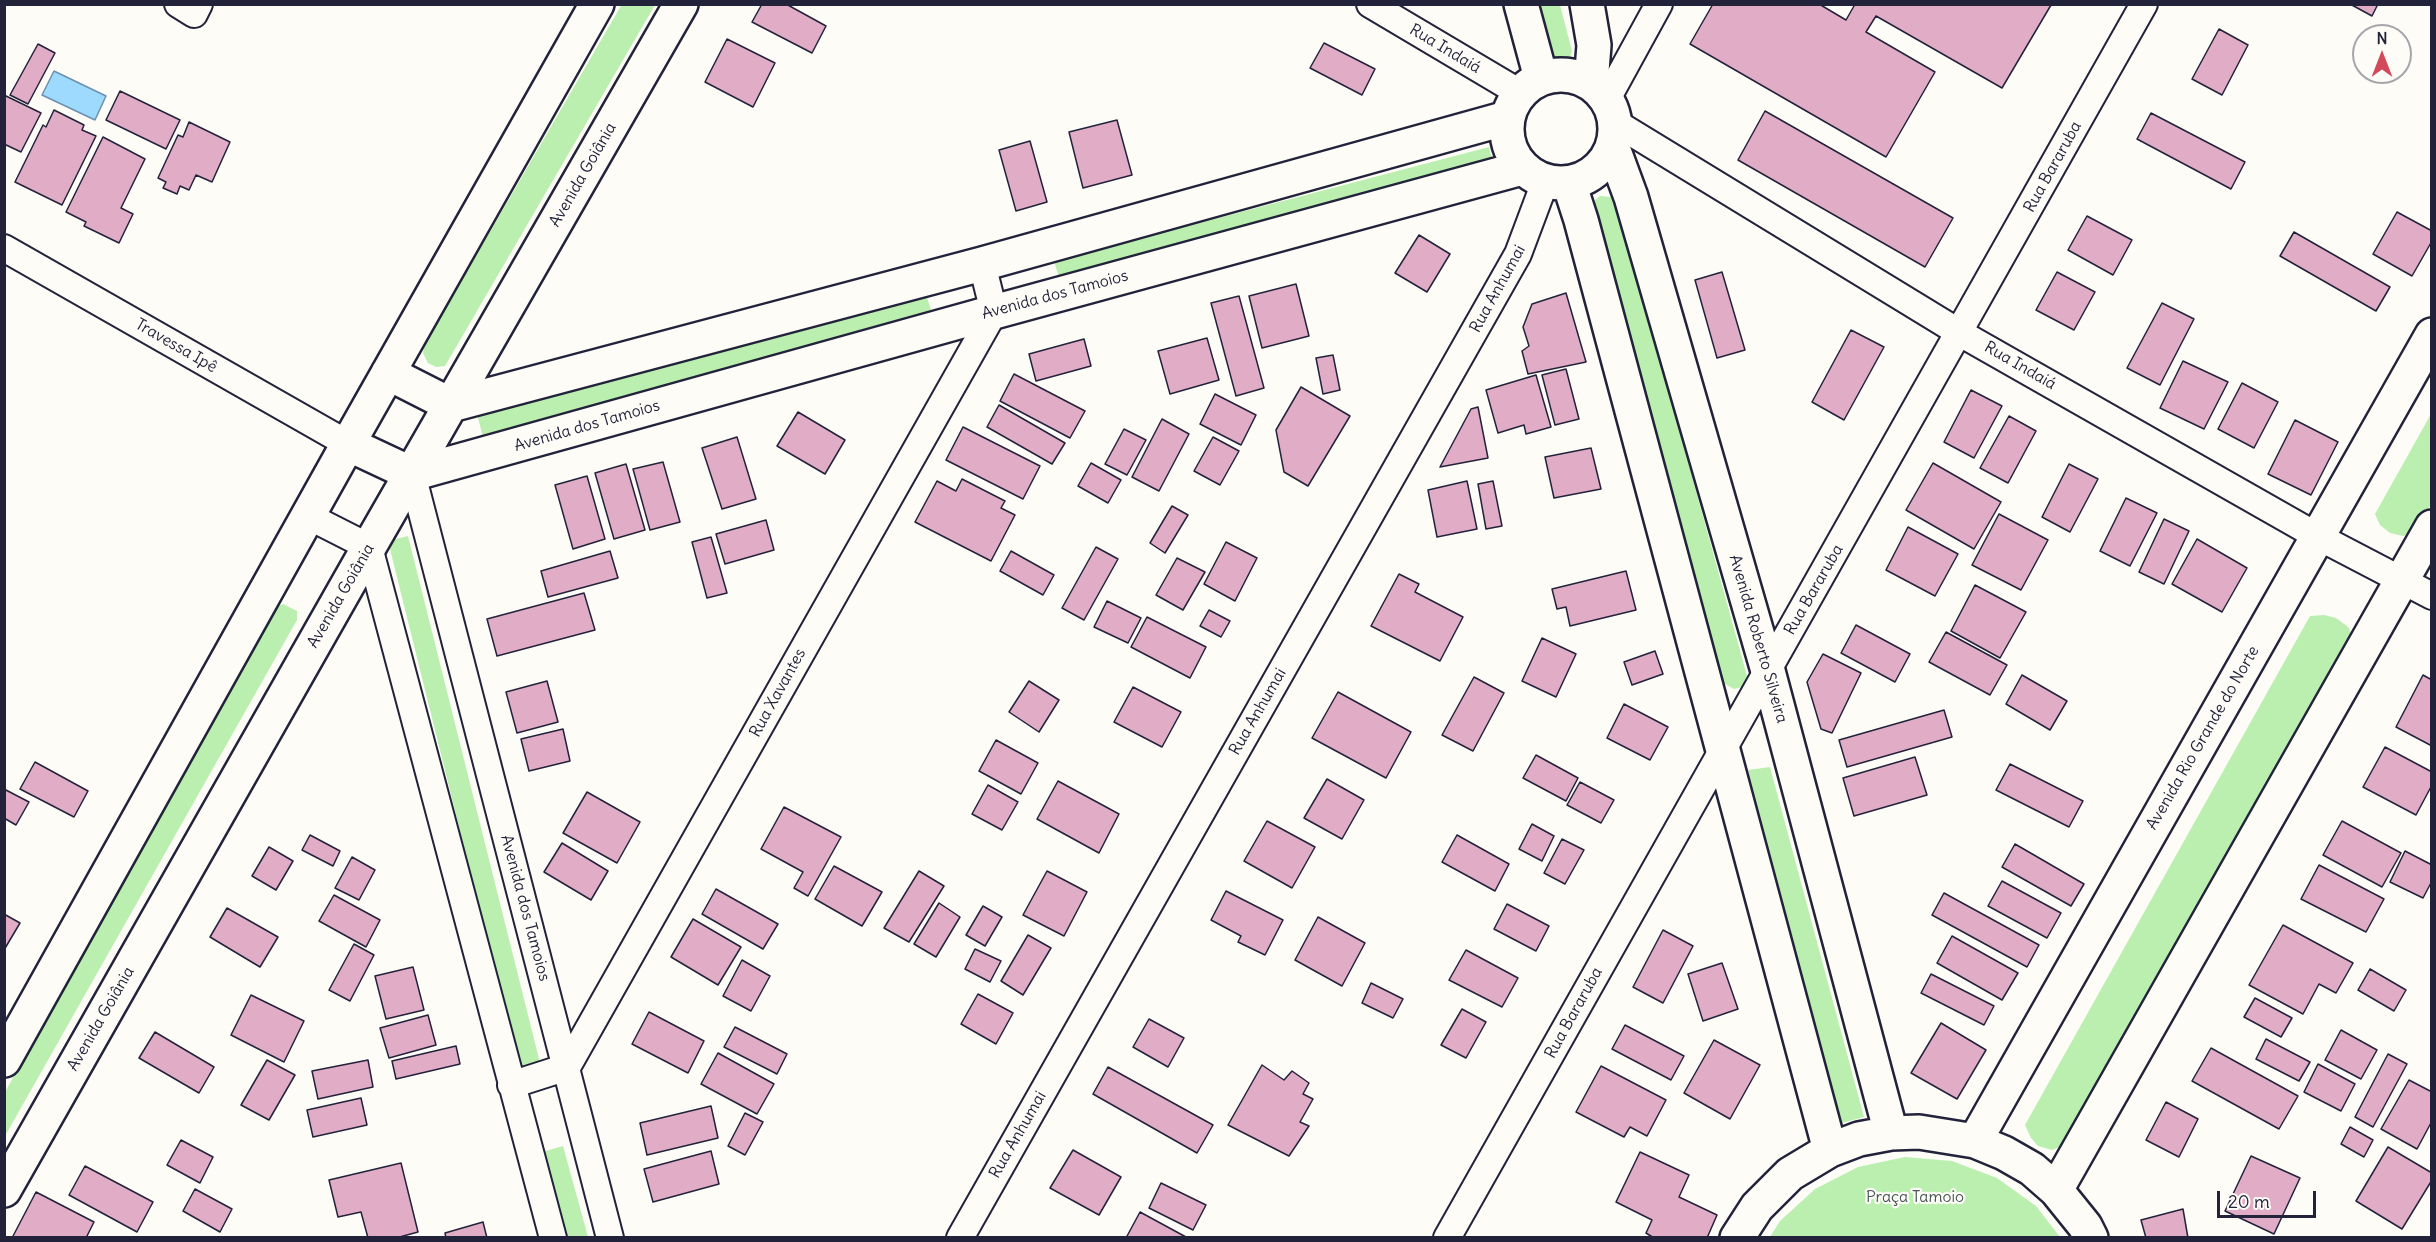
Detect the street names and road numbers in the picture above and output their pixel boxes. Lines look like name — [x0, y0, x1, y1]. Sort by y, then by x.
street label: Rua Indaiá — [1406, 20, 1484, 78]
street label: Rua Bararuba — [2020, 118, 2086, 216]
street label: Avenida Goiânia — [545, 120, 621, 230]
street label: Rua Anhumai — [1466, 242, 1530, 336]
street label: Avenida dos Tamoios — [980, 266, 1130, 324]
street label: Travessa Ipê — [132, 315, 220, 377]
street label: Rua Indaiá — [1981, 338, 2059, 394]
street label: Avenida dos Tamoios — [512, 396, 662, 456]
street label: Avenida Goiânia — [303, 541, 379, 651]
street label: Rua Bararuba — [1780, 541, 1848, 639]
street label: Avenida Roberto Silveira — [1725, 552, 1791, 726]
street label: Avenida Rio Grande do Norte — [2142, 643, 2264, 833]
street label: Rua Xavantes — [746, 645, 810, 741]
street label: Rua Anhumai — [1225, 665, 1291, 759]
street label: Avenida dos Tamoios — [496, 833, 554, 983]
street label: Avenida Goiânia — [63, 964, 139, 1074]
street label: Rua Bararuba — [1541, 964, 1607, 1062]
street label: Rua Anhumai — [985, 1088, 1051, 1182]

